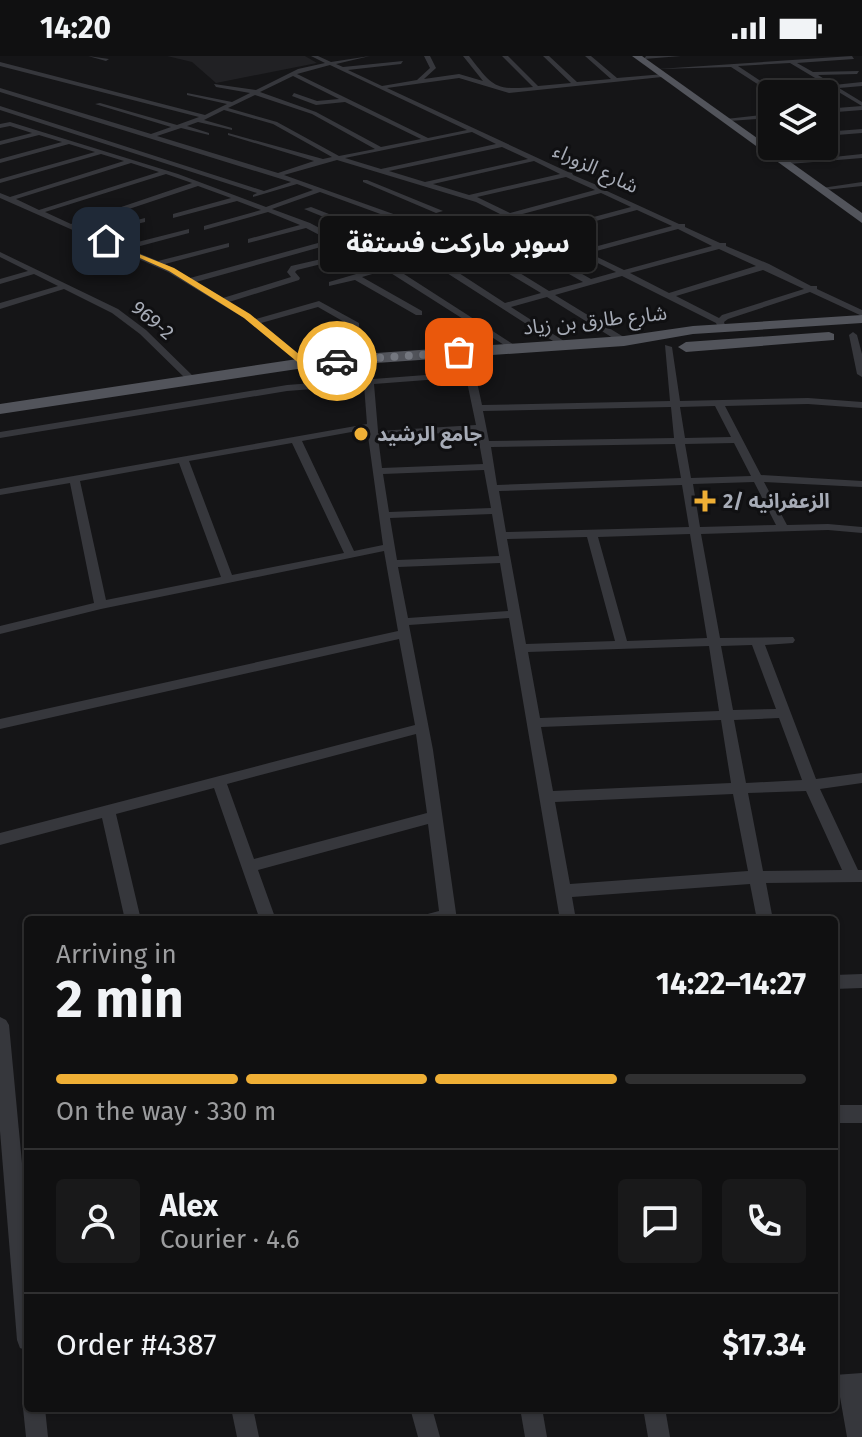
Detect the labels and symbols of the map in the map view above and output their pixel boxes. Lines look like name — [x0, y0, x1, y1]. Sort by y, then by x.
street label: شارع الزوراء — [548, 138, 642, 201]
pin — [72, 207, 140, 275]
callout: سوبر ماركت فستقة — [321, 216, 597, 272]
street label: 969-2 — [127, 295, 179, 345]
street label: شارع طارق بن زياد — [522, 301, 668, 342]
pin — [425, 318, 493, 386]
courier — [297, 321, 377, 401]
place label: جامع الرشيد — [377, 422, 483, 449]
marker: جامع الرشيد — [352, 425, 370, 443]
place label: الزعفرانيه /2 — [723, 489, 830, 513]
marker: الزعفرانيه /2 — [694, 490, 716, 512]

